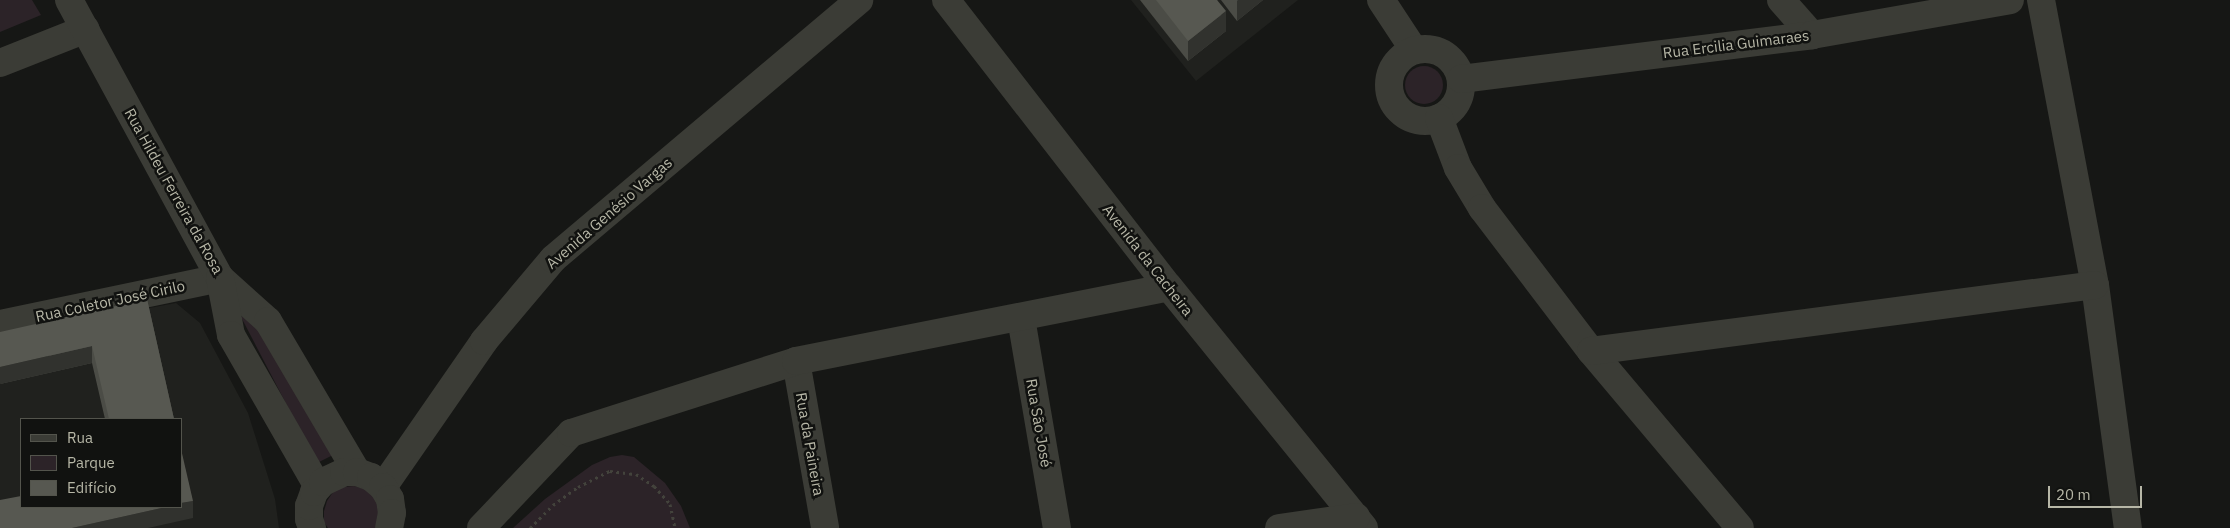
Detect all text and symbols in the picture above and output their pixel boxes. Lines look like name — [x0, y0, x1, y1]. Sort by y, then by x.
street label: Rua Ercilia Guimaraes — [1662, 26, 1810, 62]
street label: Rua Hildeu Ferreira da Rosa — [121, 105, 227, 277]
street label: Avenida Genésio Vargas — [542, 153, 676, 273]
street label: Avenida da Cacheira — [1099, 201, 1197, 319]
street label: Rua Coletor José Cirilo — [34, 276, 186, 326]
street label: Rua São José — [1022, 377, 1056, 469]
street label: Rua da Paineira — [792, 391, 828, 497]
legend — [20, 418, 182, 508]
text: Rua — [67, 428, 93, 447]
text: Parque — [67, 453, 115, 472]
scale bar — [2050, 476, 2144, 508]
text: Edifício — [67, 478, 116, 497]
text: 20 m — [2056, 485, 2091, 504]

